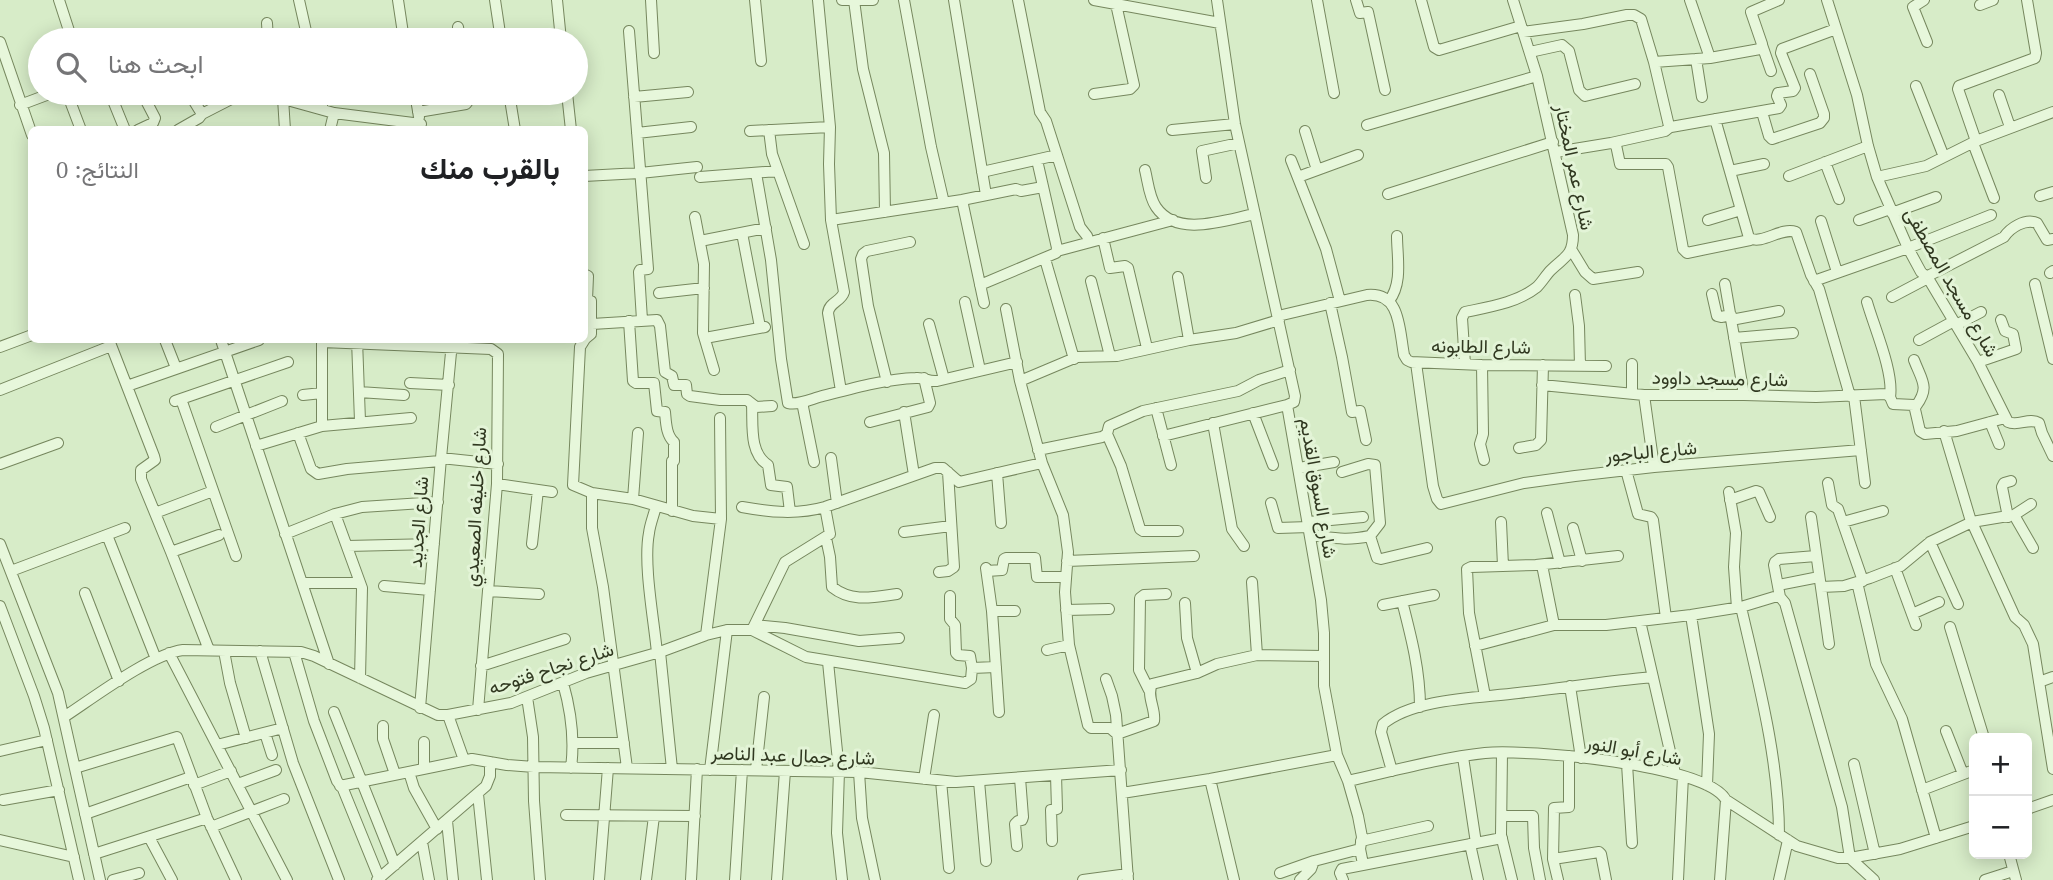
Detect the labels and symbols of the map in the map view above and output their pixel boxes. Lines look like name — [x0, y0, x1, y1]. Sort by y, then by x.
street label: شارع عمر المختار — [1549, 101, 1601, 232]
street label: شارع مسجد المصطفى — [1899, 203, 2005, 361]
street label: شارع الطابونه — [1431, 332, 1531, 360]
street label: شارع مسجد داوود — [1652, 364, 1788, 392]
street label: شارع السوق القديم — [1294, 416, 1344, 560]
street label: شارع خليفه الصعيدي — [458, 426, 495, 588]
street label: شارع الباجور — [1603, 434, 1698, 468]
street label: شارع الجديد — [402, 475, 434, 569]
street label: شارع نجاح فتوحه — [485, 636, 617, 700]
street label: شارع أبو النور — [1583, 729, 1684, 771]
street label: شارع جمال عبد الناصر — [710, 739, 875, 771]

